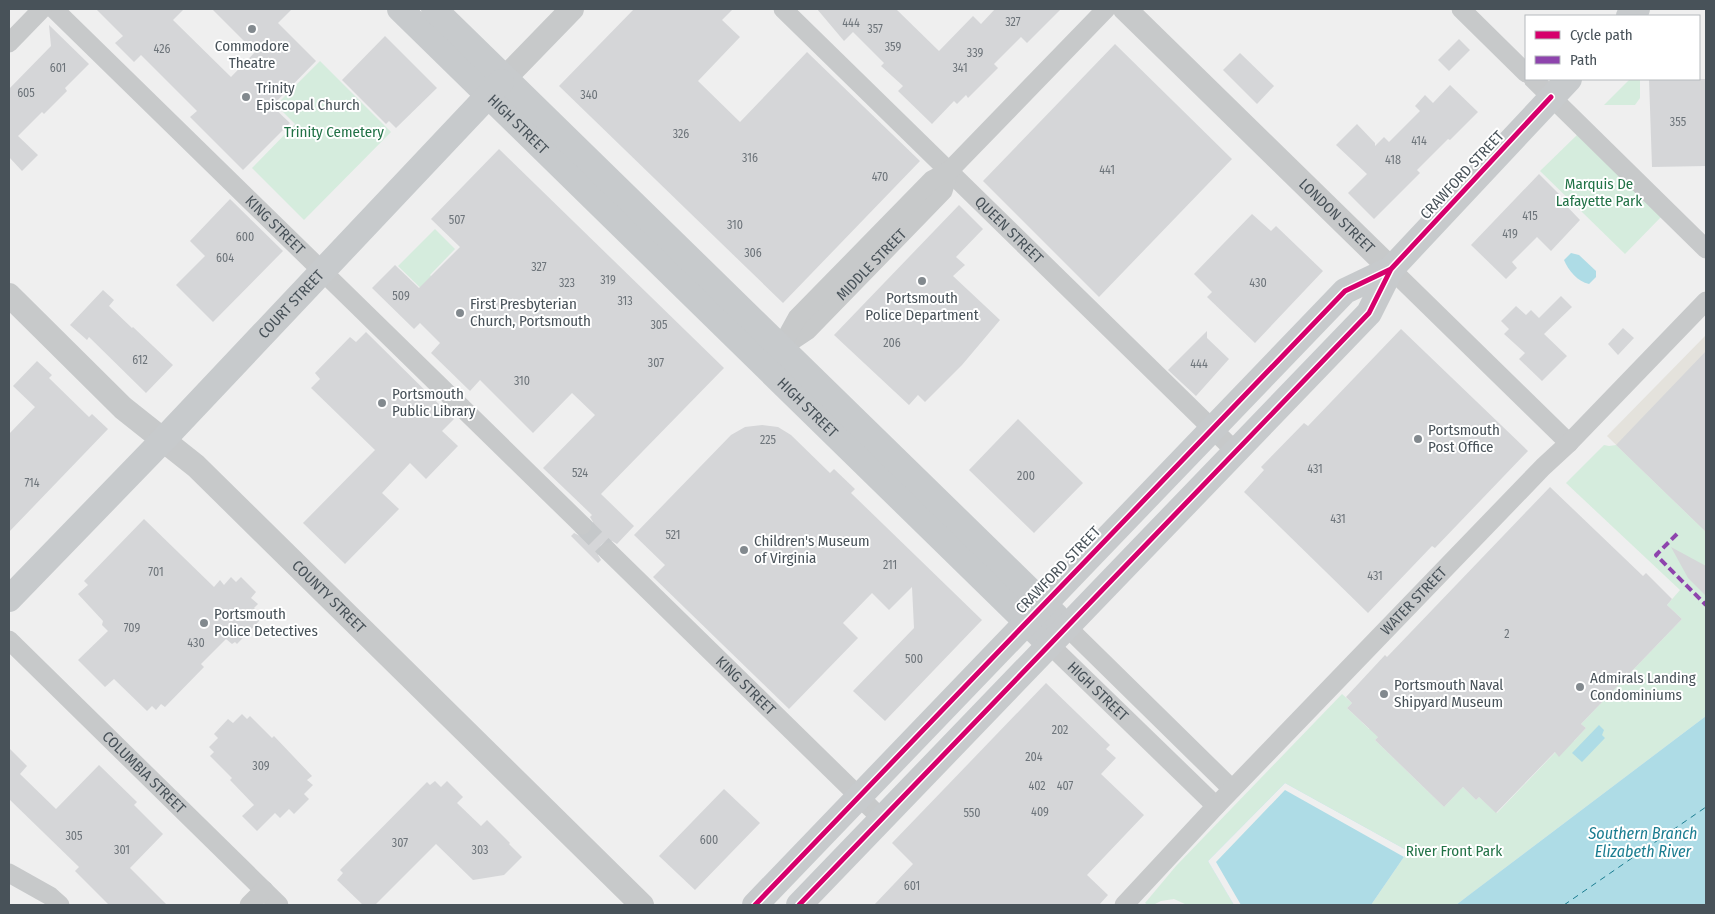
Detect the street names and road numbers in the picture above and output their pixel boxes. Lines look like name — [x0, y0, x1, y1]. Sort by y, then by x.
street label: HIGH STREET — [484, 91, 552, 158]
street label: CRAWFORD STREET — [1416, 127, 1508, 223]
street label: LONDON STREET — [1295, 175, 1378, 257]
street label: KING STREET — [241, 192, 309, 258]
street label: QUEEN STREET — [971, 193, 1047, 267]
street label: MIDDLE STREET — [833, 225, 910, 304]
street label: COURT STREET — [255, 266, 328, 342]
street label: HIGH STREET — [773, 374, 841, 441]
street label: CRAWFORD STREET — [1012, 523, 1104, 617]
street label: COUNTY STREET — [288, 557, 369, 637]
street label: WATER STREET — [1377, 563, 1451, 639]
street label: KING STREET — [712, 652, 779, 719]
street label: HIGH STREET — [1064, 658, 1132, 725]
street label: COLUMBIA STREET — [99, 728, 189, 817]

